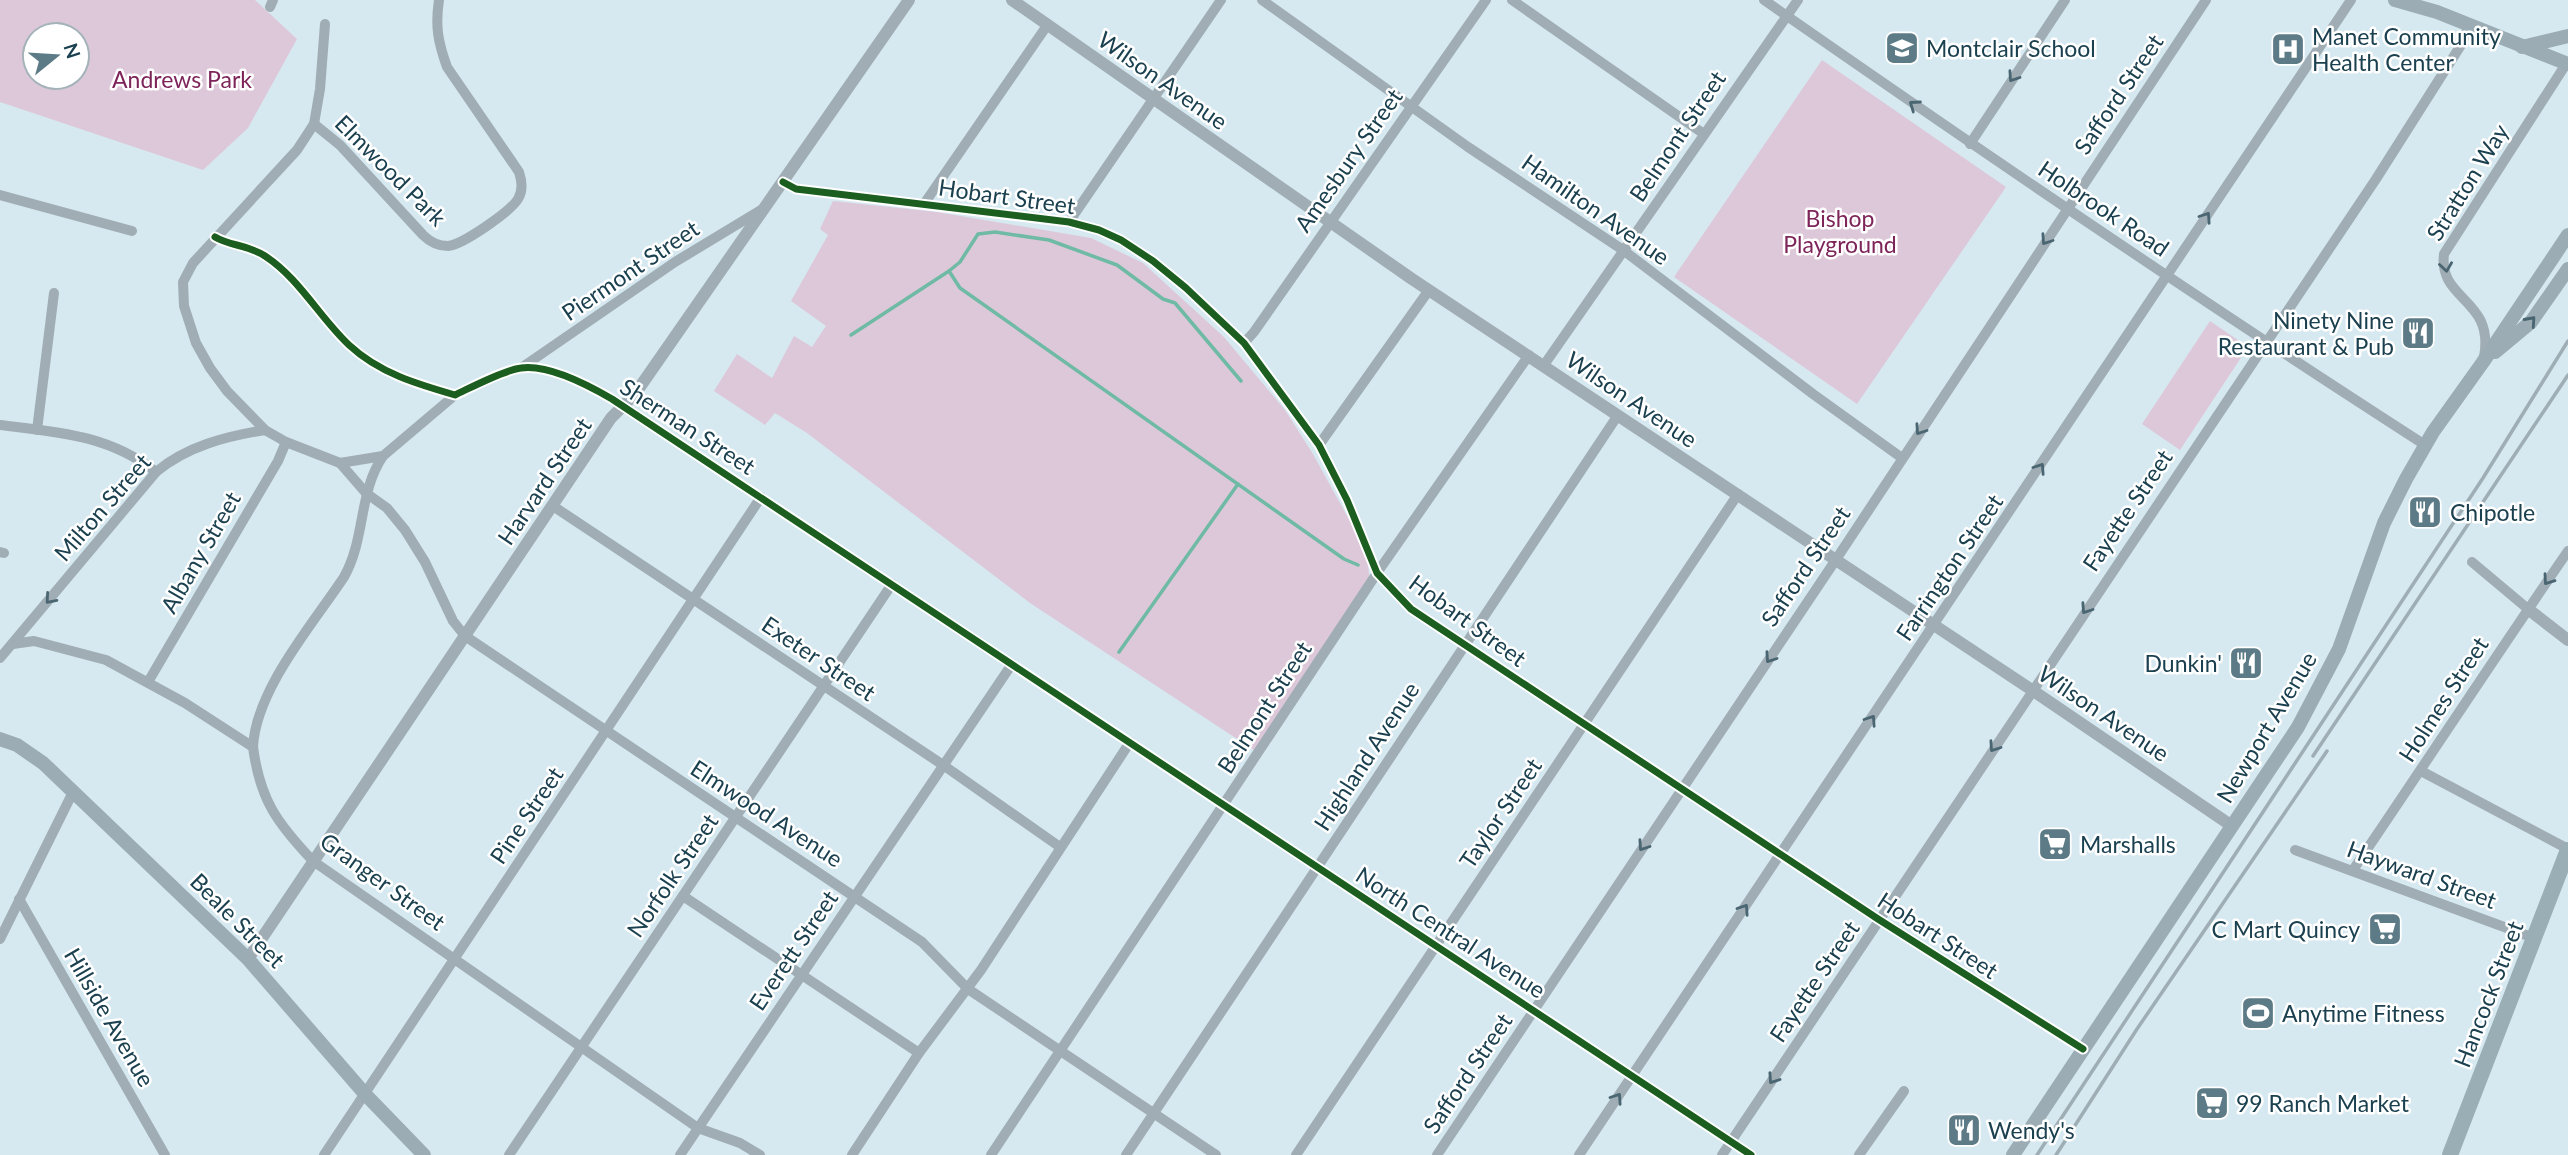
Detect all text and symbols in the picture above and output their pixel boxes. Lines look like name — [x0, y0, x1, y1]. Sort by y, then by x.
north arrow — [21, 21, 91, 91]
place label: Manet Community Health Center — [2312, 22, 2501, 76]
street label: Wilson Avenue — [1093, 25, 1233, 135]
street label: Safford Street — [2068, 28, 2169, 159]
school or university icon: Montclair School — [1883, 29, 1921, 67]
hospital icon: Manet Community Health Center — [2269, 30, 2307, 68]
place label: Montclair School — [1926, 34, 2096, 62]
text: N — [59, 40, 86, 61]
park label: Andrews Park — [112, 65, 252, 93]
street label: Belmont Street — [1623, 65, 1731, 207]
one-way arrow — [2009, 69, 2021, 82]
street label: Amesbury Street — [1288, 82, 1408, 237]
one-way arrow — [1909, 101, 1922, 113]
street label: Elmwood Park — [330, 109, 452, 231]
street label: Stratton Way — [2420, 118, 2514, 246]
street label: Hamilton Avenue — [1517, 148, 1675, 270]
street label: Holbrook Road — [2034, 154, 2174, 262]
street label: Hobart Street — [937, 173, 1078, 220]
park label: Bishop Playground — [1783, 204, 1897, 258]
one-way arrow — [2198, 212, 2210, 225]
street label: Piermont Street — [556, 213, 704, 326]
one-way arrow — [2042, 232, 2054, 245]
one-way arrow — [2438, 261, 2453, 273]
place label: Ninety Nine Restaurant & Pub — [2218, 306, 2394, 360]
restaurant icon: Ninety Nine Restaurant & Pub — [2399, 314, 2437, 352]
one-way arrow — [2523, 316, 2535, 329]
street label: Wilson Avenue — [1561, 345, 1703, 453]
street label: Sherman Street — [615, 372, 761, 480]
street label: Harvard Street — [491, 411, 597, 550]
one-way arrow — [1916, 422, 1929, 435]
street label: Fayette Street — [2076, 443, 2178, 576]
street label: Milton Street — [48, 447, 157, 566]
one-way arrow — [2031, 462, 2044, 475]
street label: Albany Street — [154, 486, 246, 618]
street label: Farrington Street — [1890, 488, 2009, 645]
restaurant icon: Chipotle — [2406, 493, 2444, 531]
place label: Chipotle — [2450, 498, 2535, 526]
street label: Safford Street — [1755, 500, 1856, 631]
street label: Hobart Street — [1404, 568, 1533, 672]
one-way arrow — [2544, 572, 2556, 585]
one-way arrow — [46, 591, 58, 604]
one-way arrow — [2081, 602, 2094, 615]
street label: Exeter Street — [757, 610, 882, 707]
street label: Holmes Street — [2392, 631, 2494, 767]
street label: Belmont Street — [1211, 635, 1317, 778]
restaurant icon: Dunkin' — [2227, 644, 2265, 682]
street label: Newport Avenue — [2210, 646, 2322, 808]
place label: Dunkin' — [2145, 649, 2222, 677]
one-way arrow — [1765, 650, 1778, 663]
street label: Wilson Avenue — [2033, 659, 2175, 767]
street label: Highland Avenue — [1308, 676, 1424, 836]
one-way arrow — [1863, 715, 1876, 728]
one-way arrow — [1990, 739, 2002, 752]
street label: Taylor Street — [1453, 752, 1547, 873]
street label: Elmwood Avenue — [686, 753, 848, 873]
street label: Pine Street — [483, 761, 569, 869]
street label: Norfolk Street — [620, 807, 724, 942]
supermarket icon: Marshalls — [2036, 825, 2074, 863]
street label: Granger Street — [315, 826, 451, 936]
place label: Marshalls — [2080, 830, 2176, 858]
street label: Hayward Street — [2344, 834, 2501, 914]
one-way arrow — [1638, 839, 1651, 852]
street label: North Central Avenue — [1351, 860, 1551, 1004]
street label: Beale Street — [185, 867, 292, 974]
street label: Everett Street — [743, 884, 844, 1015]
street label: Hobart Street — [1873, 886, 2004, 985]
one-way arrow — [1736, 904, 1748, 917]
supermarket icon: C Mart Quincy — [2366, 910, 2404, 948]
street label: Fayette Street — [1763, 914, 1865, 1047]
place label: C Mart Quincy — [2212, 915, 2360, 943]
street label: Hancock Street — [2447, 916, 2529, 1071]
street label: Hillside Avenue — [59, 943, 161, 1091]
sports icon: Anytime Fitness — [2239, 994, 2277, 1032]
place label: Anytime Fitness — [2282, 999, 2445, 1027]
street label: Safford Street — [1417, 1007, 1518, 1138]
one-way arrow — [1768, 1071, 1781, 1084]
supermarket icon: 99 Ranch Market — [2193, 1084, 2231, 1122]
place label: 99 Ranch Market — [2236, 1089, 2410, 1117]
one-way arrow — [1609, 1093, 1621, 1106]
restaurant icon: Wendy's — [1945, 1111, 1983, 1149]
place label: Wendy's — [1988, 1116, 2075, 1144]

